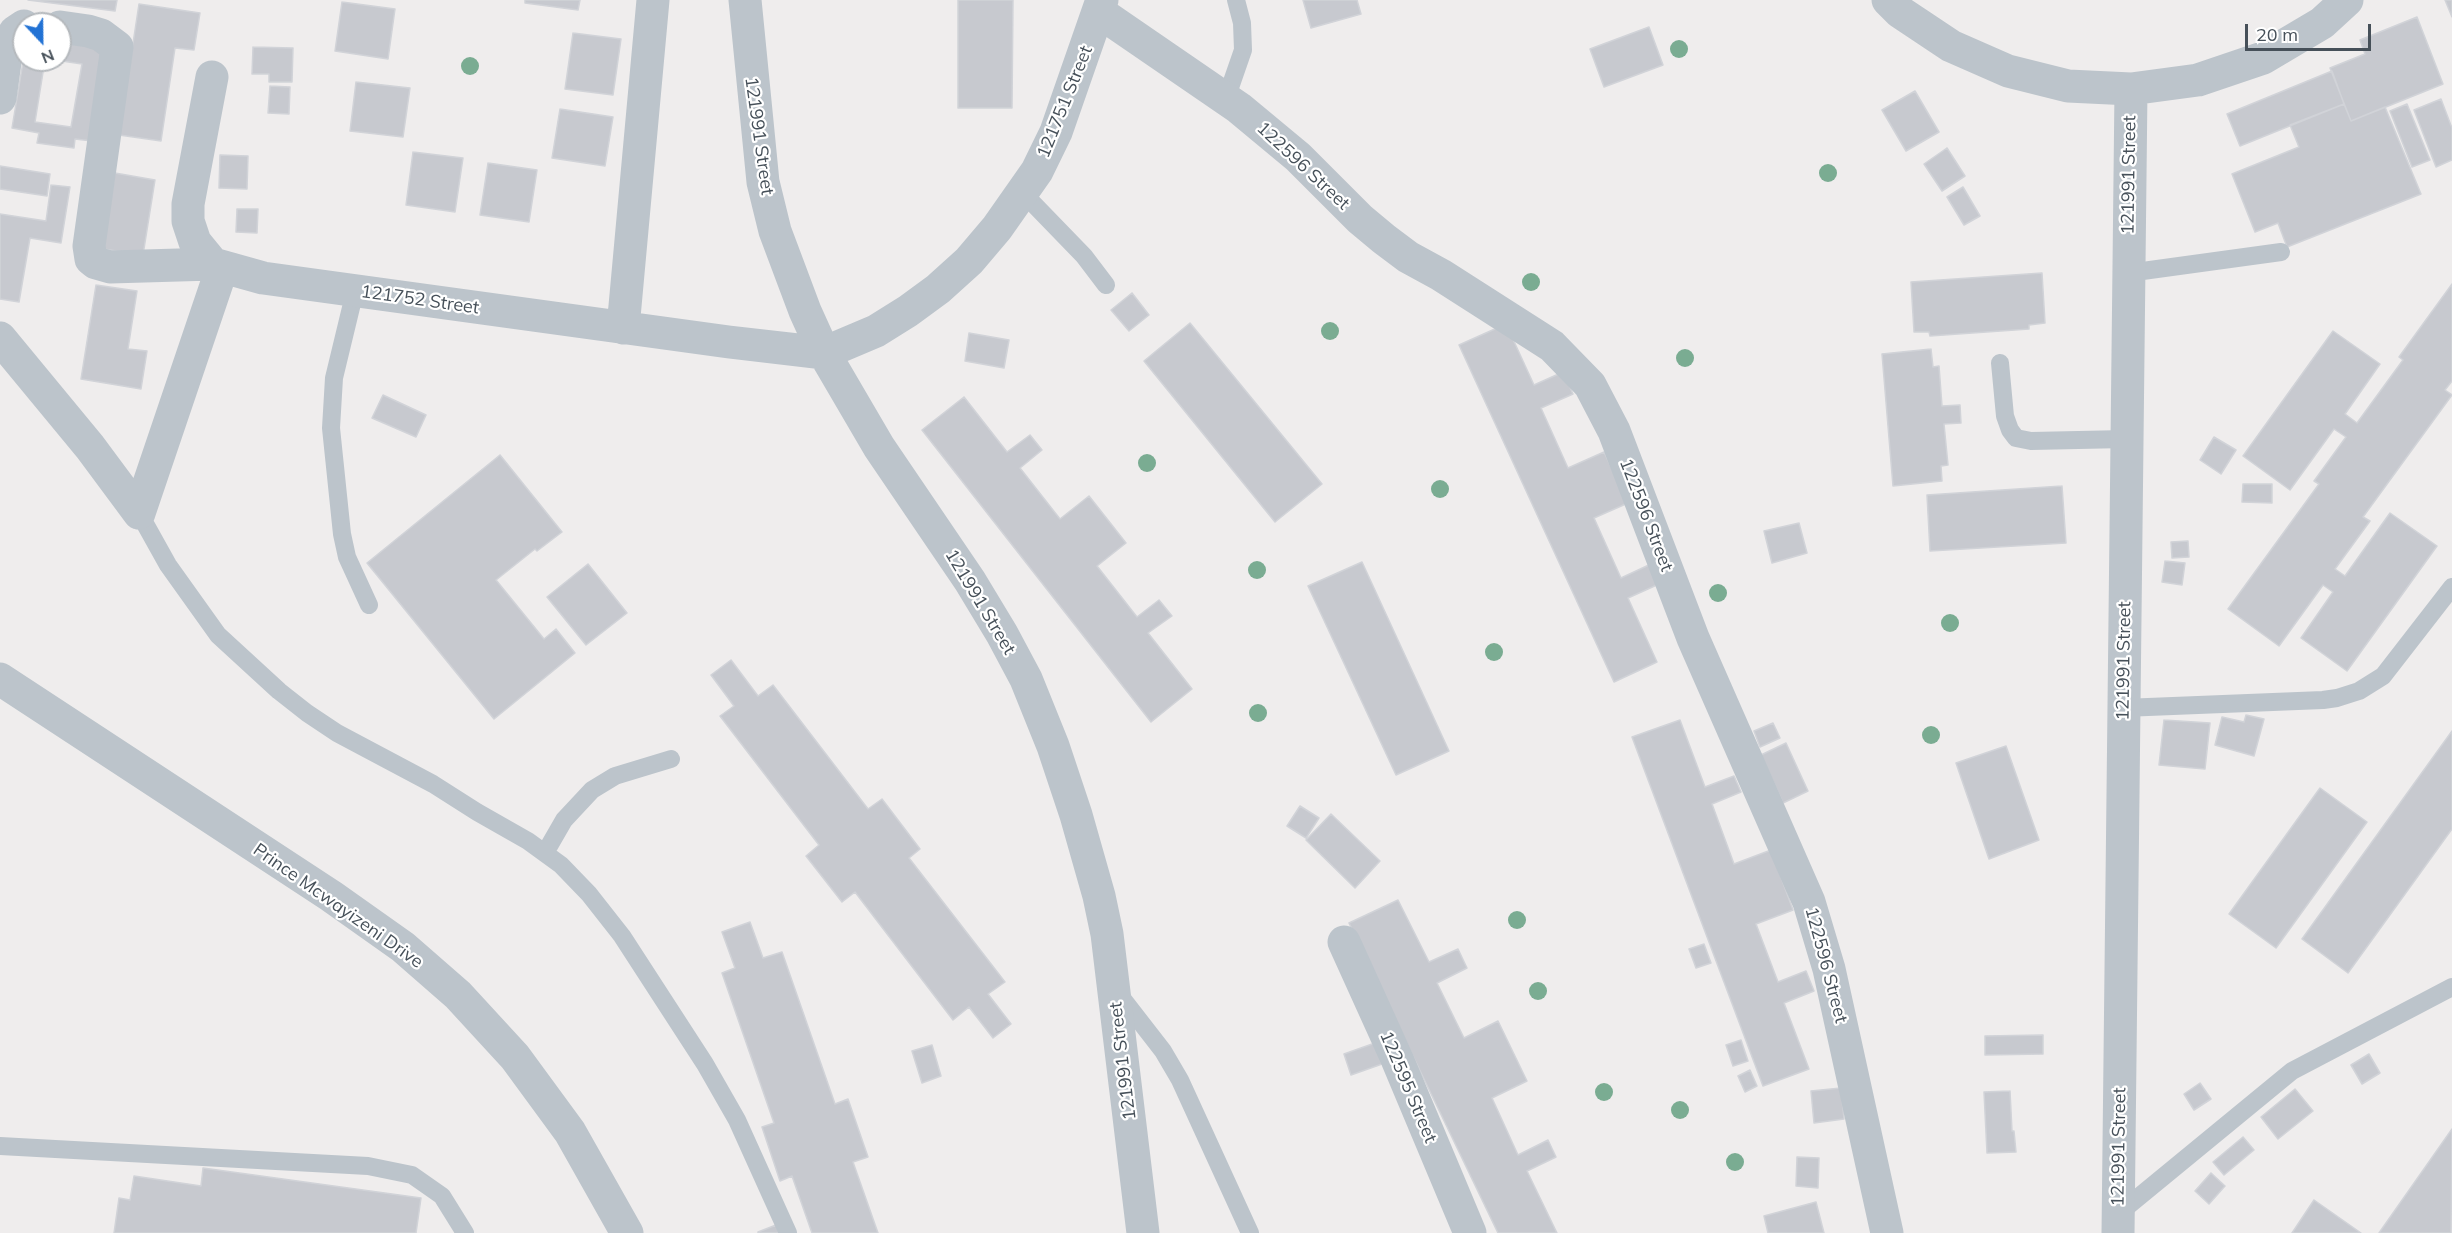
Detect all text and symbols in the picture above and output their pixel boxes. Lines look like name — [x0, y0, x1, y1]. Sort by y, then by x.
north arrow — [12, 12, 72, 72]
scale bar — [2248, 12, 2374, 50]
text: 20 m — [2256, 23, 2298, 46]
street label: 121751 Street — [1033, 43, 1097, 161]
text: N — [39, 45, 57, 68]
street label: 121991 Street — [740, 75, 778, 197]
street label: 121991 Street — [2117, 115, 2141, 235]
street label: 122596 Street — [1252, 117, 1354, 215]
street label: 121752 Street — [359, 281, 481, 319]
street label: 122596 Street — [1615, 455, 1677, 575]
street label: 121991 Street — [940, 545, 1020, 659]
street label: 121991 Street — [2112, 601, 2136, 721]
street label: Prince Mcwayizeni Drive — [249, 839, 427, 973]
street label: 122596 Street — [1800, 905, 1852, 1025]
street label: 121991 Street — [1105, 1000, 1141, 1122]
street label: 122595 Street — [1375, 1028, 1441, 1146]
street label: 121991 Street — [2107, 1087, 2131, 1207]

